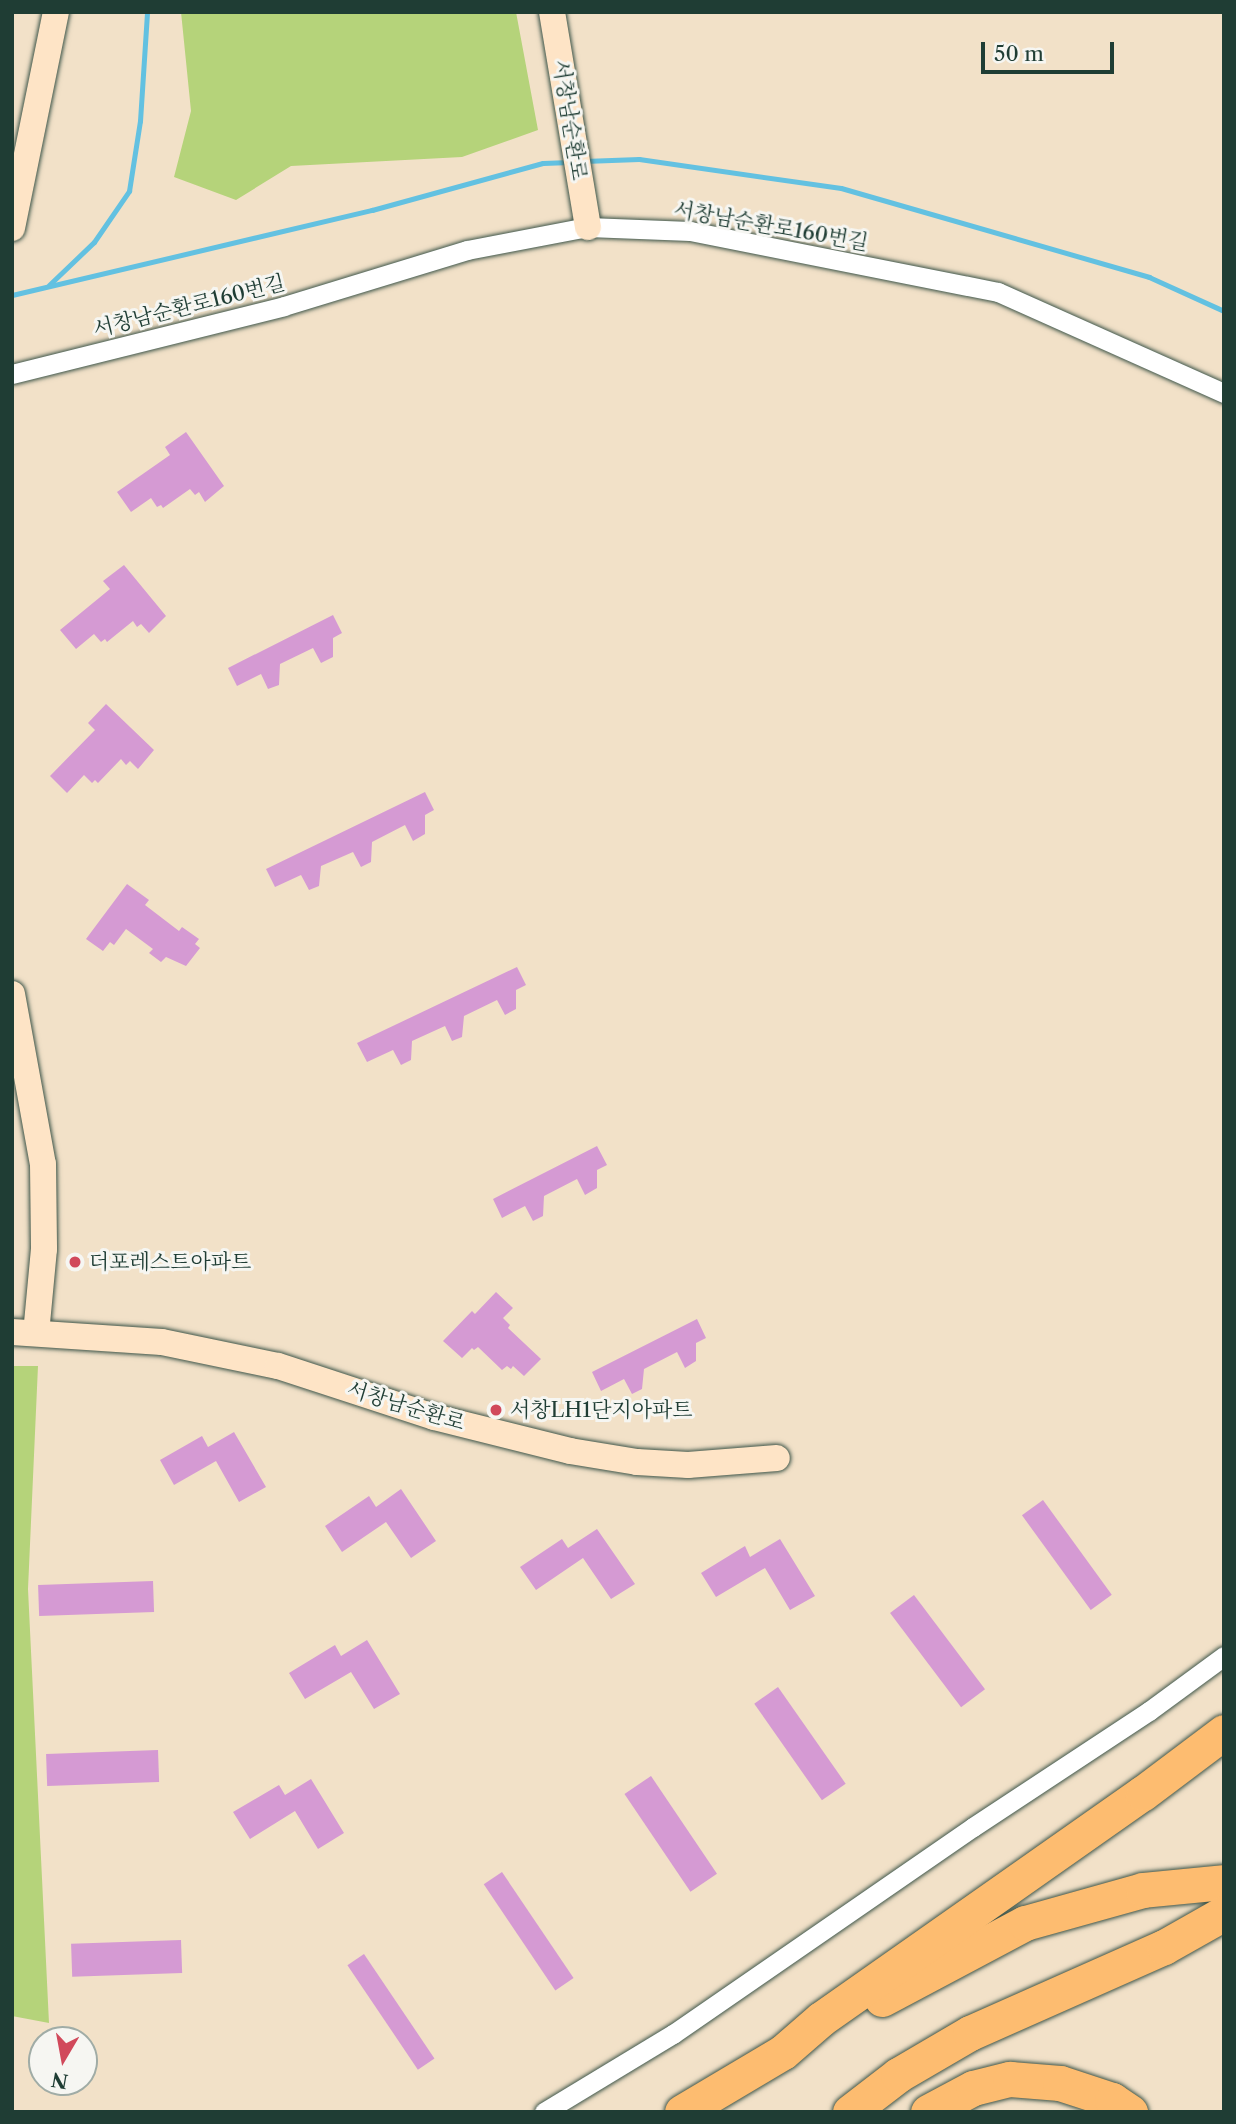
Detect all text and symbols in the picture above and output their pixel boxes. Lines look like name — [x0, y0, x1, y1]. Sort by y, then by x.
scale bar — [984, 28, 1117, 72]
text: 50 m — [994, 41, 1044, 66]
street label: 서창남순환로 — [548, 58, 592, 182]
street label: 서창남순환로160번길 — [672, 197, 870, 255]
street label: 서창남순환로160번길 — [91, 270, 287, 342]
place label: 더포레스트아파트 — [89, 1249, 251, 1275]
marker: 더포레스트아파트 — [67, 1254, 83, 1270]
street label: 서창남순환로 — [344, 1376, 468, 1436]
place label: 서창LH1단지아파트 — [510, 1397, 693, 1423]
marker: 서창LH1단지아파트 — [488, 1402, 504, 1418]
north arrow — [28, 2026, 98, 2096]
text: N — [49, 2067, 70, 2093]

